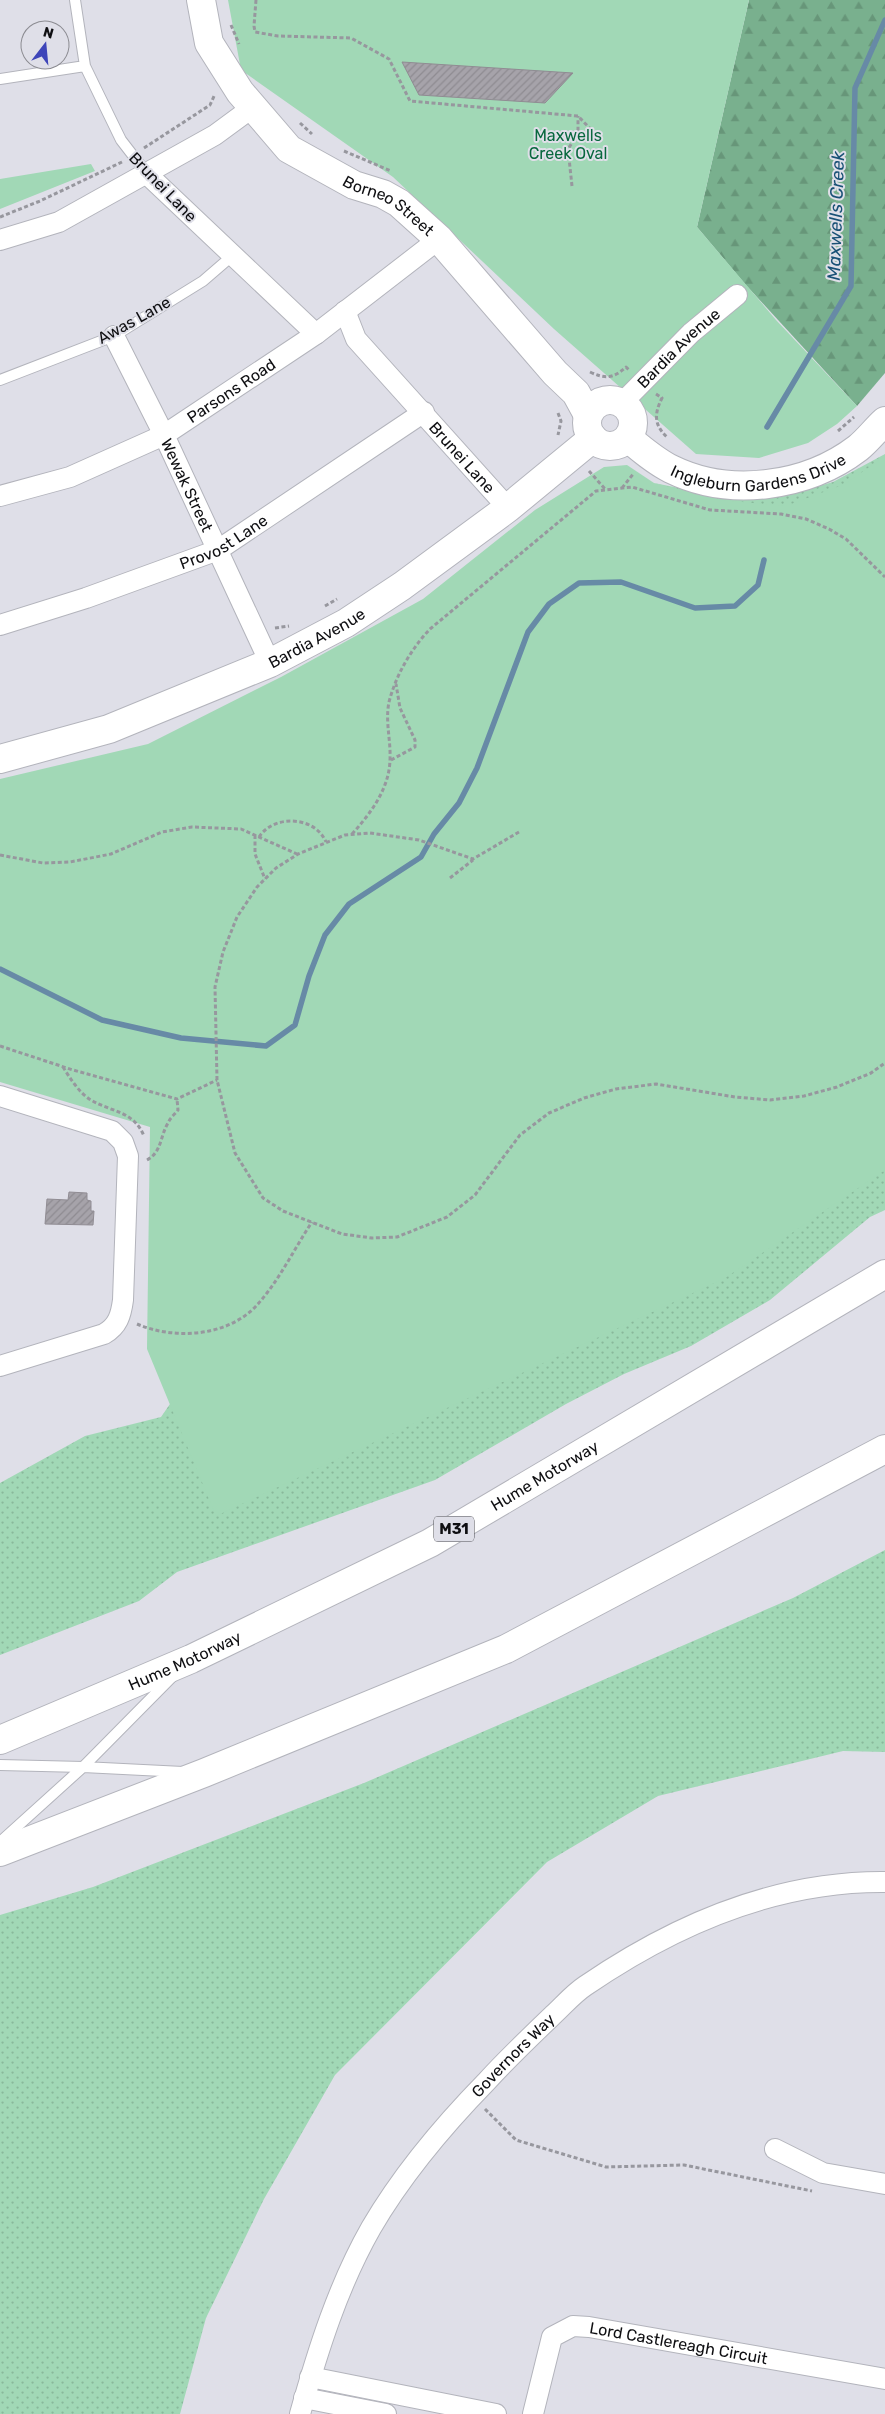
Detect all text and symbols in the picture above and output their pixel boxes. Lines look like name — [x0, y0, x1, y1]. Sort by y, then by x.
north arrow — [20, 20, 70, 70]
text: N — [41, 23, 56, 43]
park label: Maxwells Creek Oval — [529, 126, 607, 163]
street label: Brunei Lane — [125, 148, 201, 226]
water label: Maxwells Creek — [823, 150, 849, 281]
street label: Borneo Street — [340, 171, 438, 240]
street label: Awas Lane — [94, 292, 174, 348]
street label: Bardia Avenue — [633, 304, 724, 392]
street label: Parsons Road — [183, 354, 279, 427]
street label: Brunei Lane — [425, 418, 499, 497]
street label: Wewak Street — [157, 435, 217, 535]
street label: Ingleburn Gardens Drive — [668, 449, 849, 495]
street label: Provost Lane — [177, 510, 271, 573]
street label: Bardia Avenue — [265, 604, 369, 672]
street label: Hume Motorway — [487, 1436, 602, 1515]
road number: M31 — [434, 1516, 474, 1542]
street label: Hume Motorway — [125, 1627, 244, 1694]
street label: Governors Way — [467, 2009, 559, 2101]
street label: Lord Castlereagh Circuit — [588, 2318, 769, 2368]

